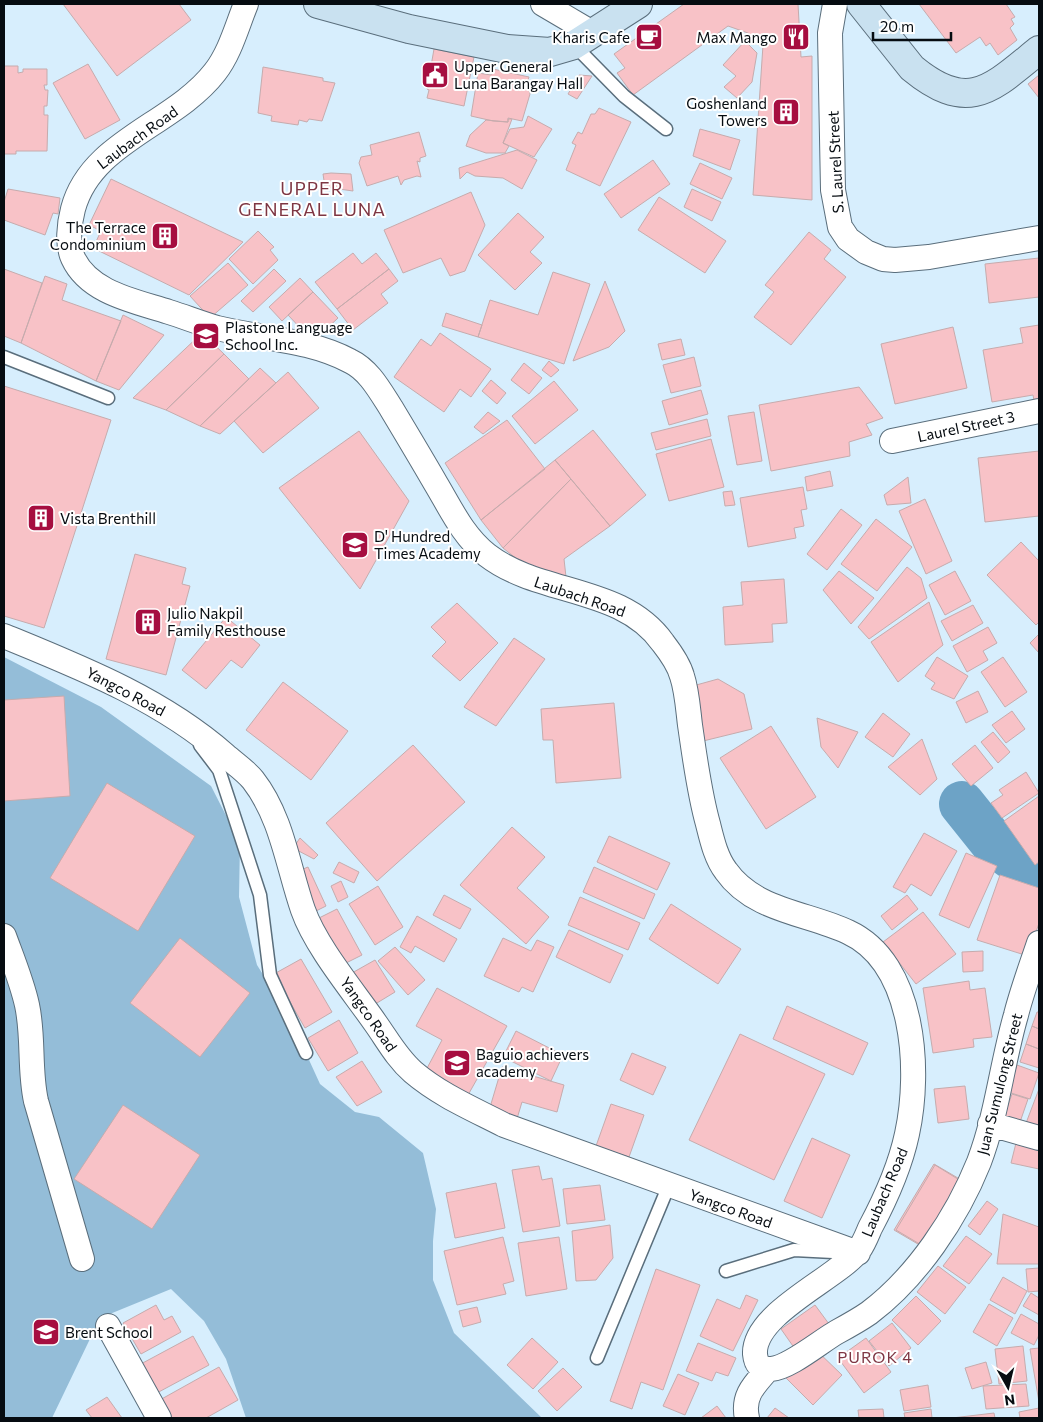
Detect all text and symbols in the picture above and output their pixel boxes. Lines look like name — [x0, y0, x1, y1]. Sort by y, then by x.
scale bar — [873, 10, 950, 42]
text: 20 m — [880, 17, 914, 35]
cafe icon: Kharis Cafe — [634, 22, 664, 52]
restaurant icon: Max Mango — [781, 22, 811, 52]
place label: Kharis Cafe — [552, 28, 630, 46]
place label: Max Mango — [696, 28, 777, 46]
place label: Upper General Luna Barangay Hall — [454, 57, 583, 92]
public building icon: Upper General Luna Barangay Hall — [420, 60, 450, 90]
place label: Goshenland Towers — [686, 94, 767, 129]
building icon: Goshenland Towers — [771, 97, 801, 127]
street label: Laubach Road — [93, 102, 181, 172]
street label: S. Laurel Street — [823, 110, 847, 214]
district label: UPPER GENERAL LUNA — [238, 177, 386, 220]
place label: The Terrace Condominium — [50, 218, 146, 253]
building icon: The Terrace Condominium — [150, 221, 180, 251]
place label: Plastone Language School Inc. — [225, 318, 353, 353]
school or university icon: Plastone Language School Inc. — [191, 321, 221, 351]
street label: Laurel Street 3 — [916, 407, 1016, 445]
building icon: Vista Brenthill — [26, 503, 56, 533]
place label: Vista Brenthill — [60, 509, 156, 527]
place label: D' Hundred Times Academy — [374, 527, 481, 562]
school or university icon: D' Hundred Times Academy — [340, 530, 370, 560]
street label: Laubach Road — [532, 572, 628, 620]
place label: Julio Nakpil Family Resthouse — [167, 604, 286, 639]
building icon: Julio Nakpil Family Resthouse — [133, 607, 163, 637]
street label: Yangco Road — [83, 663, 169, 719]
street label: Yangco Road — [337, 973, 401, 1055]
street label: Juan Sumulong Street — [973, 1011, 1025, 1157]
place label: Baguio achievers academy — [476, 1045, 589, 1080]
school or university icon: Baguio achievers academy — [442, 1048, 472, 1078]
street label: Laubach Road — [857, 1145, 911, 1239]
street label: Yangco Road — [687, 1185, 775, 1231]
school or university icon: Brent School — [31, 1317, 61, 1347]
place label: Brent School — [65, 1323, 153, 1341]
district label: PUROK 4 — [837, 1347, 913, 1366]
north arrow — [983, 1362, 1033, 1412]
text: N — [1003, 1391, 1016, 1410]

